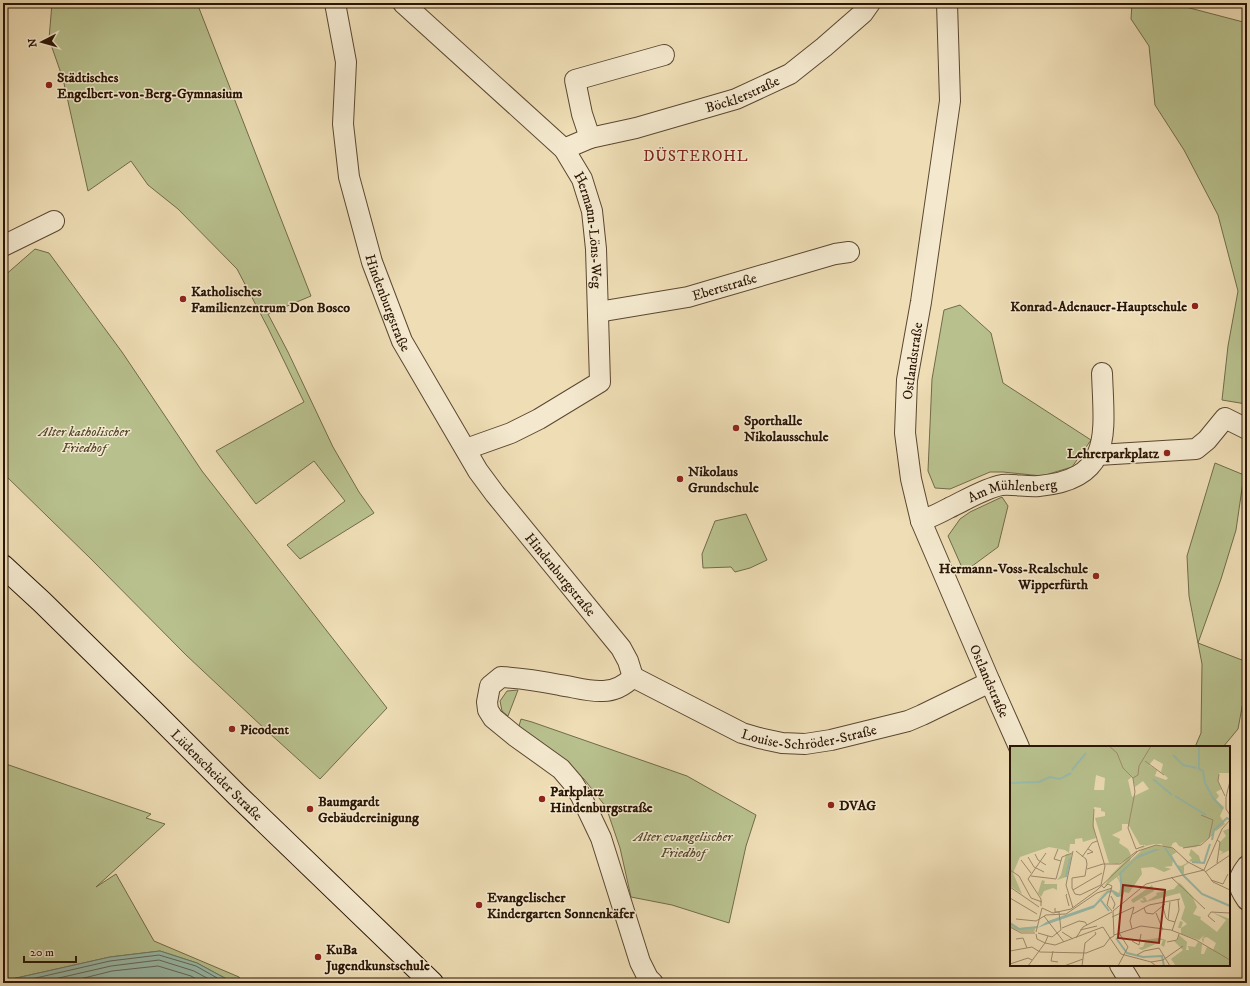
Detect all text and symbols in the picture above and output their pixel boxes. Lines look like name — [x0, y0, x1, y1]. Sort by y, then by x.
north arrow — [22, 22, 62, 62]
text: N — [26, 38, 40, 48]
place label: Städtisches Engelbert-von-Berg-Gymnasium — [57, 69, 243, 103]
street label: Böcklerstraße — [703, 72, 783, 117]
marker: Städtisches Engelbert-von-Berg-Gymnasium — [44, 80, 54, 90]
district label: DÜSTEROHL — [643, 147, 749, 166]
street label: Hermann-Löns-Weg — [569, 168, 605, 289]
street label: Hindenburgstraße — [360, 252, 414, 355]
street label: Ebertstraße — [690, 269, 759, 305]
place label: Katholisches Familienzentrum Don Bosco — [191, 283, 350, 317]
marker: Katholisches Familienzentrum Don Bosco — [178, 294, 188, 304]
place label: Konrad-Adenauer-Hauptschule — [1010, 298, 1187, 316]
marker: Konrad-Adenauer-Hauptschule — [1190, 301, 1200, 311]
street label: Ostlandstraße — [899, 321, 927, 401]
place label: Sporthalle Nikolausschule — [744, 412, 829, 446]
park label: Alter katholischer Friedhof — [37, 423, 130, 457]
marker: Sporthalle Nikolausschule — [731, 423, 741, 433]
place label: Lehrerparkplatz — [1067, 445, 1160, 463]
marker: Lehrerparkplatz — [1162, 448, 1172, 458]
place label: Nikolaus Grundschule — [688, 463, 759, 497]
marker: Nikolaus Grundschule — [675, 474, 685, 484]
street label: Am Mühlenberg — [965, 476, 1059, 507]
street label: Hindenburgstraße — [520, 530, 600, 621]
place label: Hermann-Voss-Realschule Wipperfürth — [939, 560, 1089, 594]
marker: Hermann-Voss-Realschule Wipperfürth — [1091, 571, 1101, 581]
street label: Ostlandstraße — [965, 642, 1013, 721]
place label: Picodent — [240, 721, 290, 739]
street label: Louise-Schröder-Straße — [739, 721, 879, 754]
marker: Picodent — [227, 724, 237, 734]
street label: Lüdenscheider Straße — [166, 726, 266, 825]
inset map — [1010, 746, 1230, 966]
place label: Parkplatz Hindenburgstraße — [550, 783, 653, 817]
place label: Baumgardt Gebäudereinigung — [318, 793, 420, 827]
marker: Parkplatz Hindenburgstraße — [537, 794, 547, 804]
place label: DVAG — [839, 797, 876, 815]
marker: DVAG — [826, 800, 836, 810]
marker: Baumgardt Gebäudereinigung — [305, 804, 315, 814]
park label: Alter evangelischer Friedhof — [632, 828, 733, 862]
place label: Evangelischer Kindergarten Sonnenkäfer — [487, 889, 635, 923]
marker: Evangelischer Kindergarten Sonnenkäfer — [474, 900, 484, 910]
scale bar — [24, 938, 76, 964]
place label: KuBa Jugendkunstschule — [324, 941, 430, 975]
text: 20 m — [30, 945, 54, 960]
marker: KuBa Jugendkunstschule — [313, 952, 323, 962]

